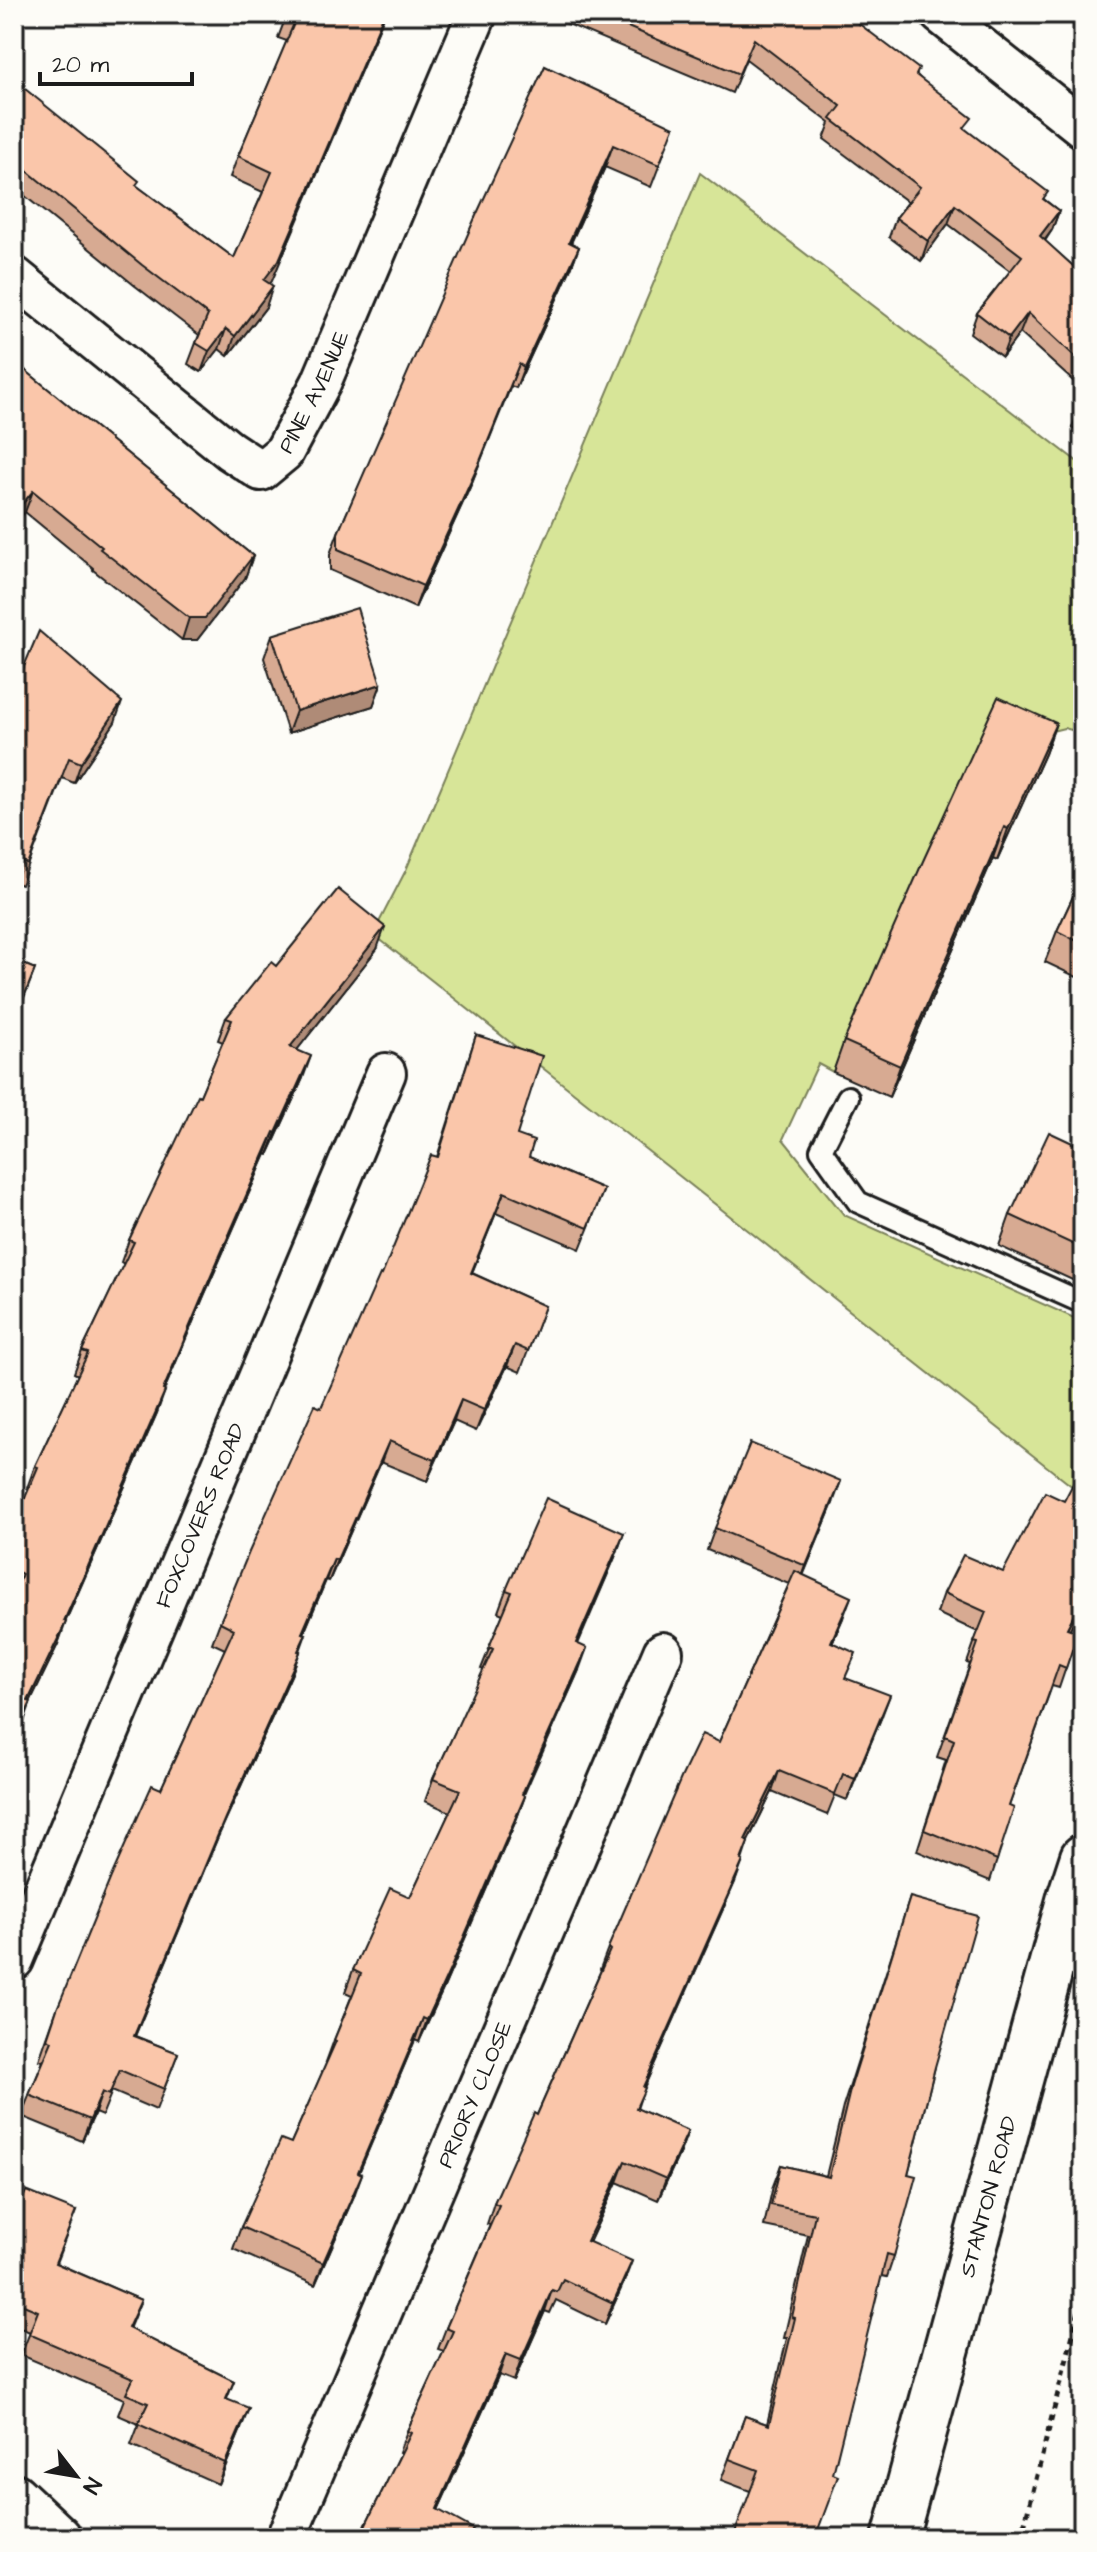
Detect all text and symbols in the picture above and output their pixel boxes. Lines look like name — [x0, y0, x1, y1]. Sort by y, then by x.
scale bar — [40, 36, 192, 86]
text: 20 m — [52, 48, 109, 82]
street label: PINE AVENUE — [271, 326, 357, 459]
street label: FOXCOVERS ROAD — [148, 1418, 253, 1613]
street label: PRIORY CLOSE — [430, 2016, 520, 2173]
street label: STANTON ROAD — [951, 2113, 1025, 2280]
north arrow — [36, 2436, 116, 2516]
text: N — [75, 2472, 109, 2500]

